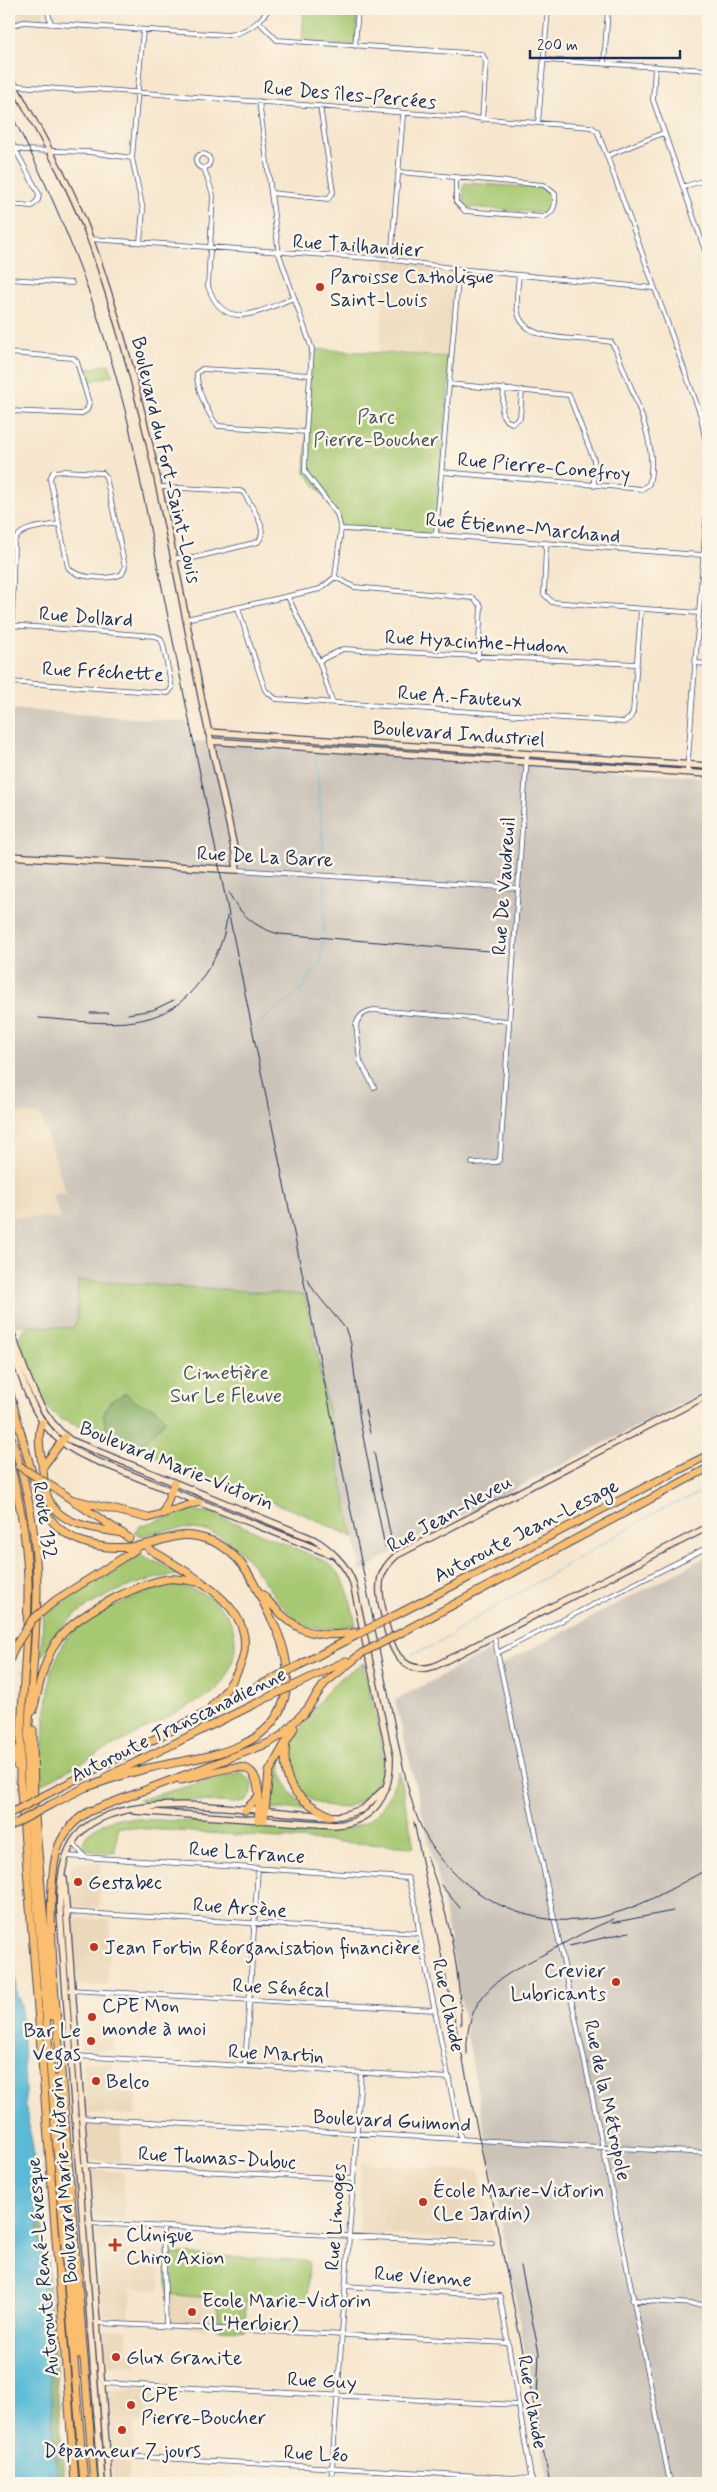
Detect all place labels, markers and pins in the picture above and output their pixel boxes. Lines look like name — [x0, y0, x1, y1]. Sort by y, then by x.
place label: Paroisse Catholique Saint-Louis — [330, 264, 494, 314]
marker: Paroisse Catholique Saint-Louis — [314, 281, 326, 293]
place label: Gestabec — [88, 1870, 162, 1897]
marker: Gestabec — [72, 1876, 84, 1888]
place label: Jean Fortin Réorganisation financière — [104, 1935, 421, 1964]
marker: Jean Fortin Réorganisation financière — [88, 1941, 100, 1953]
place label: Crevier Lubricants — [510, 1958, 606, 2008]
marker: Crevier Lubricants — [610, 1976, 622, 1988]
place label: CPE Mon monde à moi — [102, 1993, 207, 2043]
marker: CPE Mon monde à moi — [86, 2011, 98, 2023]
place label: Bar Le Vegas — [23, 2018, 81, 2070]
marker: Bar Le Vegas — [85, 2035, 97, 2047]
place label: Belco — [106, 2069, 149, 2096]
marker: Belco — [90, 2075, 102, 2087]
place label: École Marie-Victorin (Le Jardin) — [433, 2178, 605, 2228]
marker: École Marie-Victorin (Le Jardin) — [417, 2196, 429, 2208]
place label: Clinique Chiro Axion — [126, 2222, 225, 2272]
marker: Clinique Chiro Axion — [108, 2238, 122, 2252]
place label: Ecole Marie-Victorin (L'Herbier) — [202, 2288, 371, 2338]
marker: Ecole Marie-Victorin (L'Herbier) — [186, 2306, 198, 2318]
place label: Glux Granite — [126, 2345, 242, 2372]
marker: Glux Granite — [110, 2351, 122, 2363]
place label: CPE Pierre-Boucher — [141, 2382, 267, 2432]
marker: CPE Pierre-Boucher — [125, 2399, 137, 2411]
marker: Dépanneur 7 jours — [116, 2424, 128, 2436]
place label: Dépanneur 7 jours — [43, 2438, 201, 2465]

